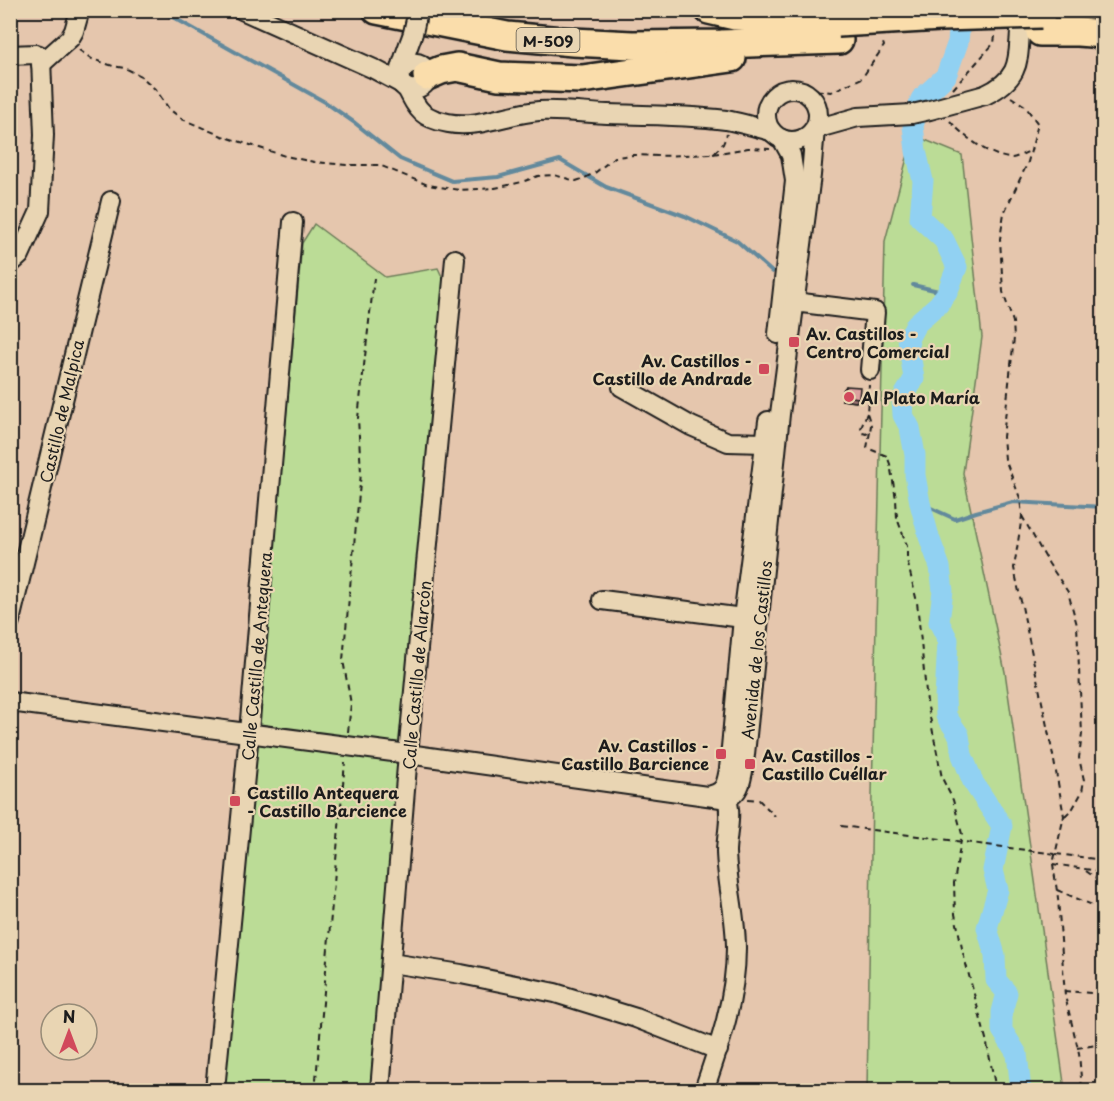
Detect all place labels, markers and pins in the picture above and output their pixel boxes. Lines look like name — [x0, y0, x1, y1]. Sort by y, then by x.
place label: Av. Castillos - Centro Comercial — [806, 321, 950, 363]
marker: Av. Castillos - Centro Comercial — [787, 335, 801, 349]
place label: Av. Castillos - Castillo de Andrade — [593, 348, 752, 390]
marker: Av. Castillos - Castillo de Andrade — [757, 362, 771, 376]
place label: Al Plato María — [860, 385, 980, 409]
marker: Al Plato María — [842, 390, 856, 404]
place label: Av. Castillos - Castillo Barcience — [561, 733, 709, 775]
place label: Av. Castillos - Castillo Cuéllar — [762, 743, 888, 785]
marker: Av. Castillos - Castillo Barcience — [714, 747, 728, 761]
marker: Av. Castillos - Castillo Cuéllar — [743, 757, 757, 771]
place label: Castillo Antequera - Castillo Barcience — [247, 780, 407, 822]
marker: Castillo Antequera - Castillo Barcience — [228, 794, 242, 808]

